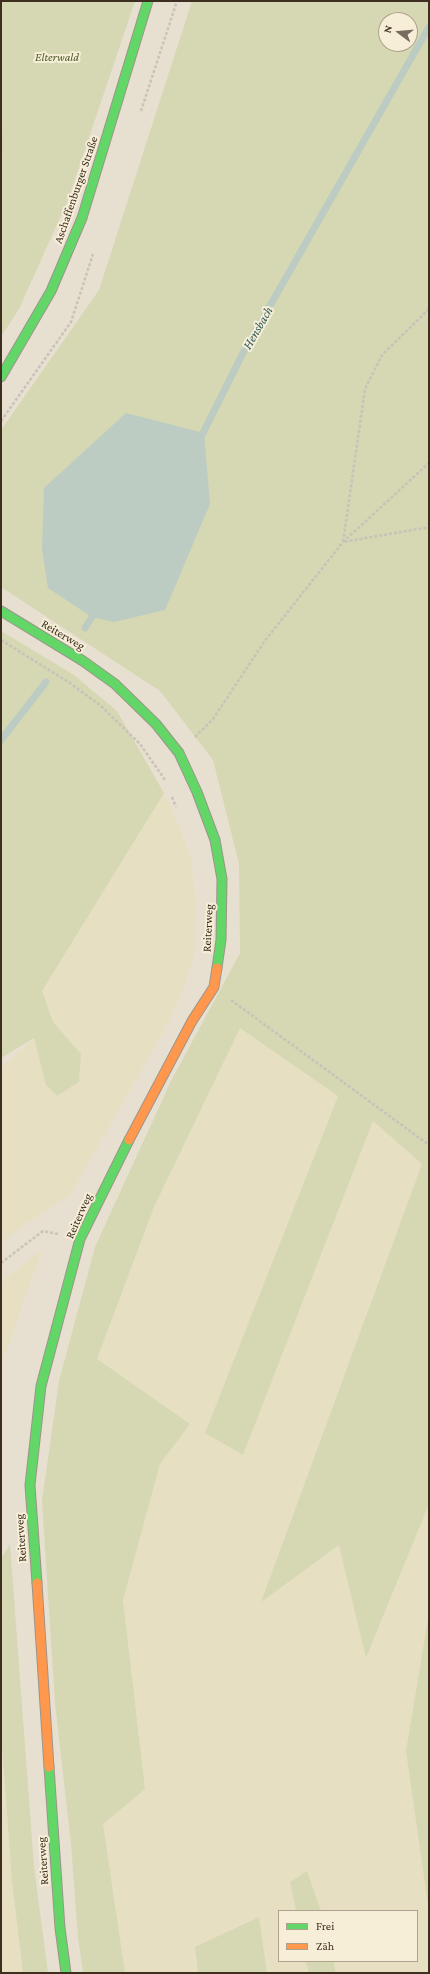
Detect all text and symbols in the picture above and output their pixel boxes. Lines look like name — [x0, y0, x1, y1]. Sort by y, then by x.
north arrow — [378, 12, 418, 52]
text: N — [381, 24, 394, 34]
park label: Elterwald — [35, 50, 79, 64]
street label: Aschaffenburger Straße — [51, 134, 101, 246]
water label: Hensbach — [240, 304, 276, 352]
street label: Reiterweg — [39, 616, 87, 654]
street label: Reiterweg — [200, 904, 216, 952]
street label: Reiterweg — [63, 1191, 95, 1241]
street label: Reiterweg — [12, 1513, 30, 1563]
street label: Reiterweg — [34, 1836, 52, 1886]
legend — [278, 1910, 418, 1962]
text: Frei — [316, 1919, 334, 1933]
text: Zäh — [316, 1939, 334, 1953]

